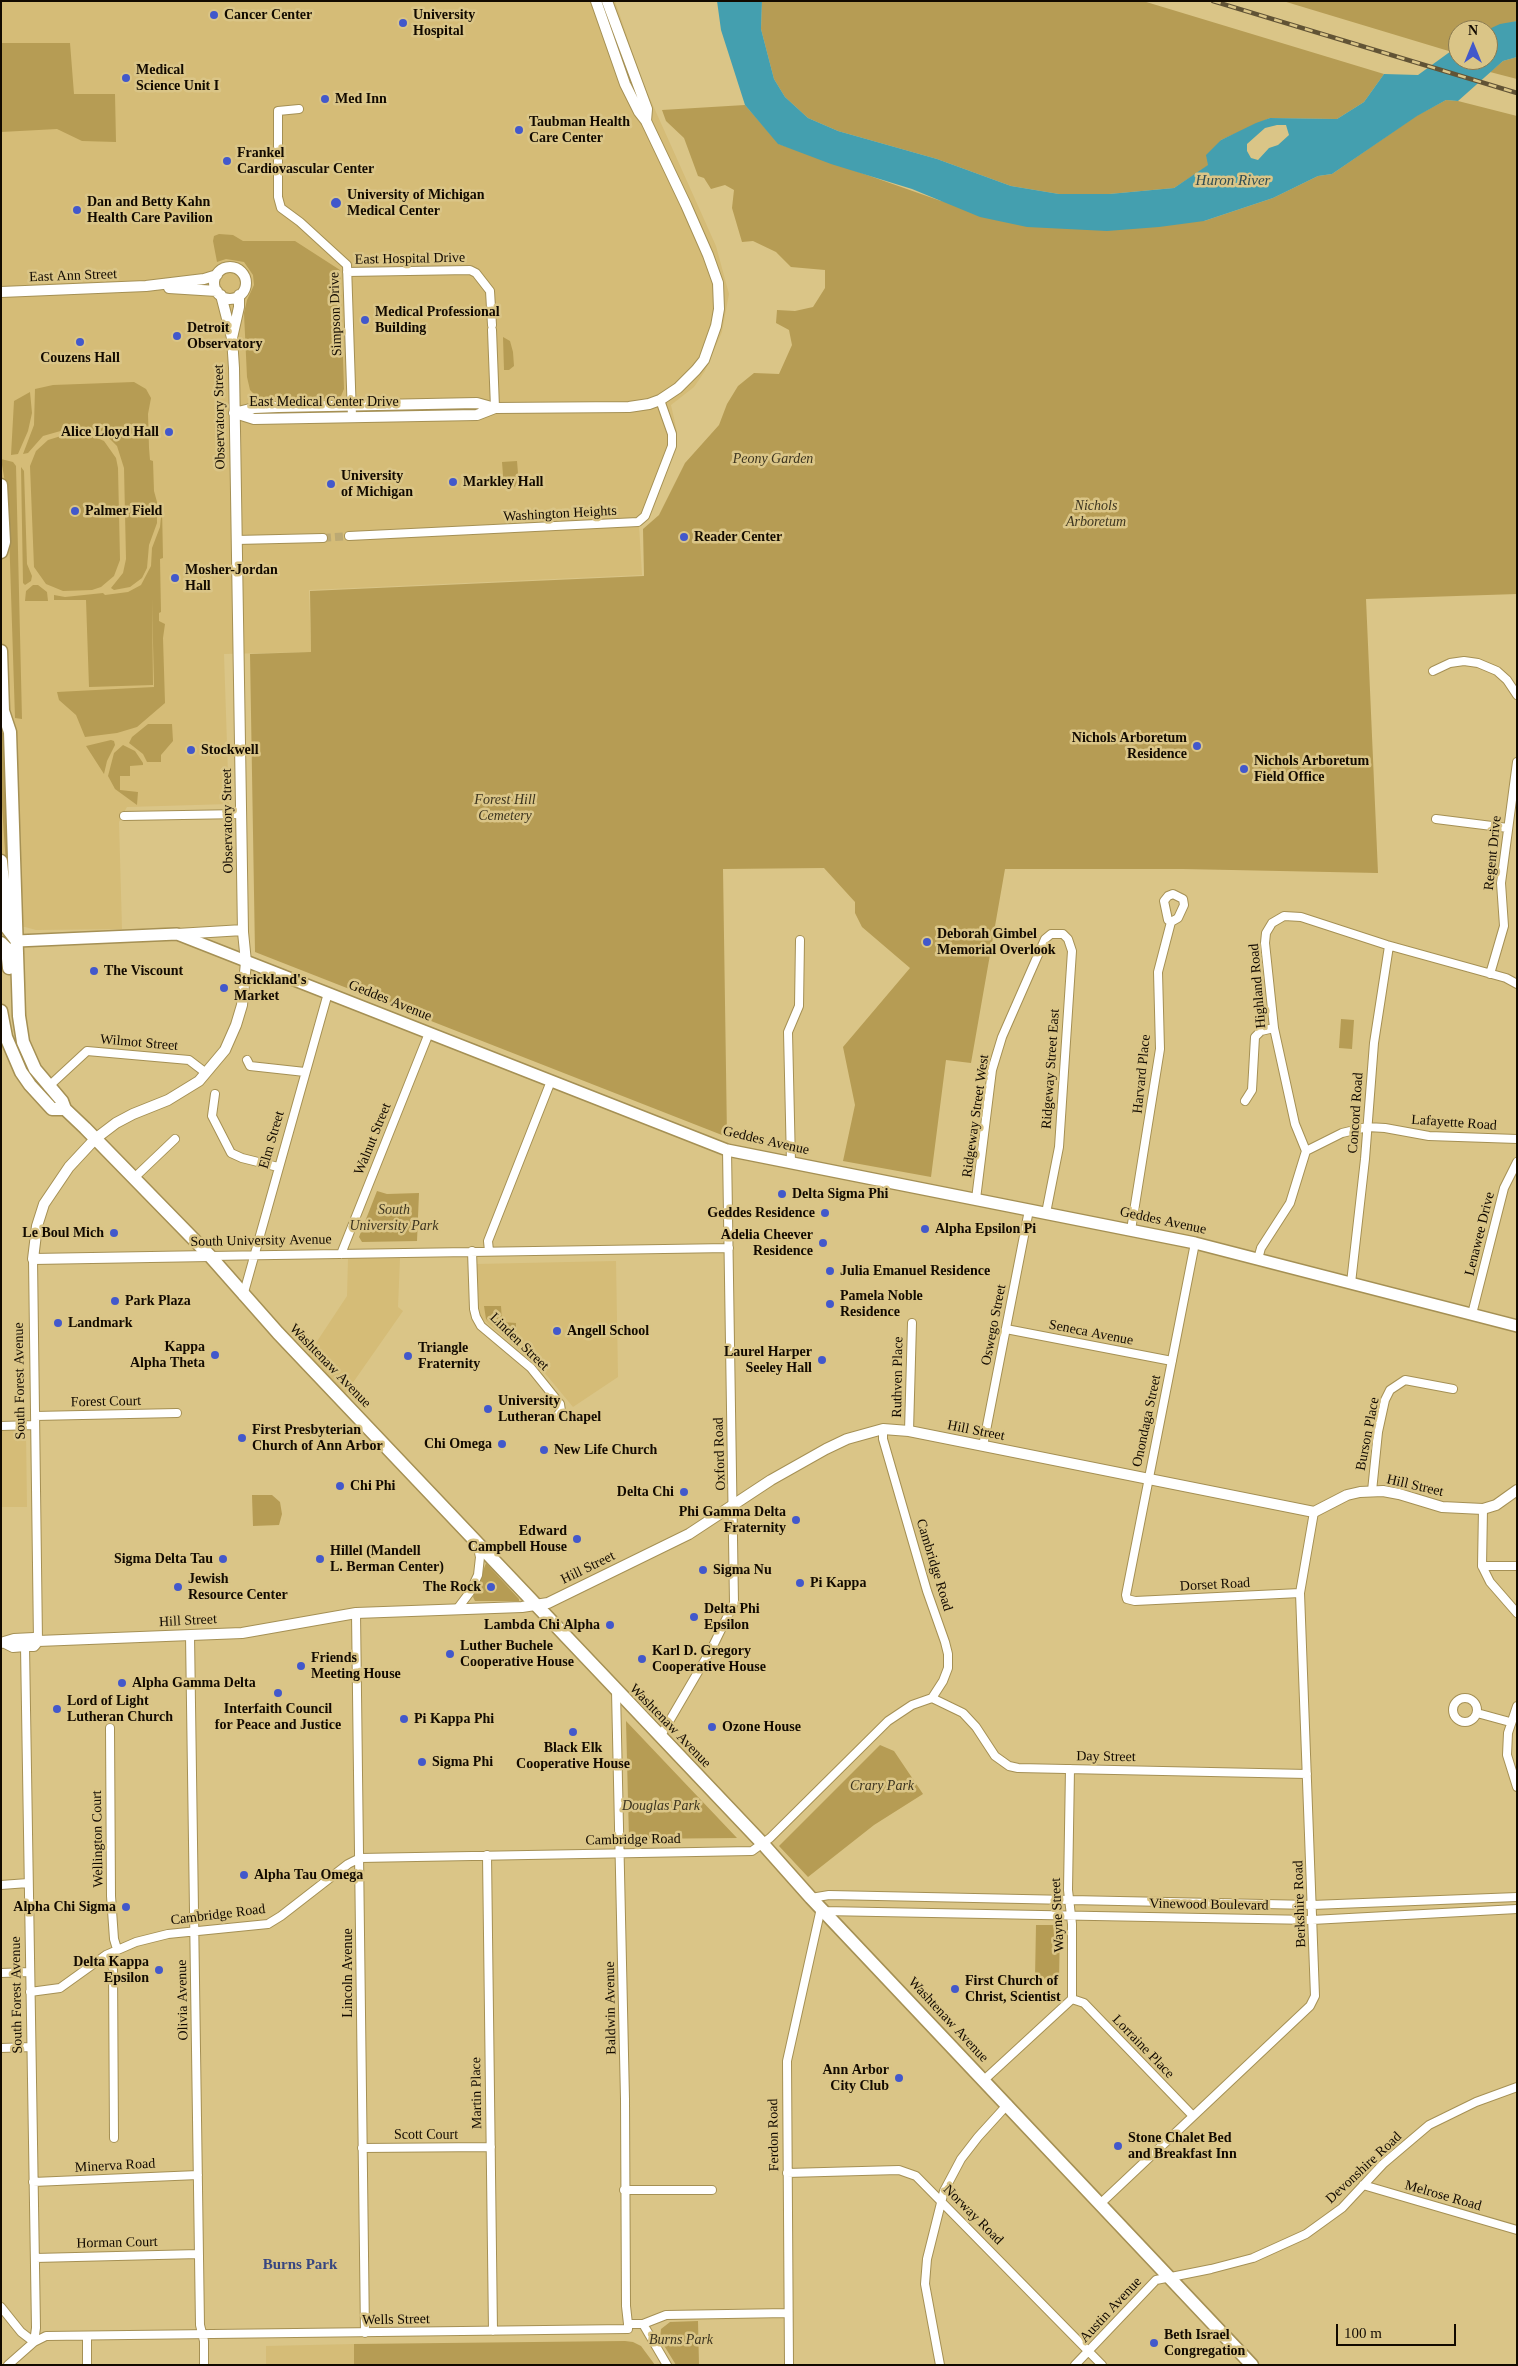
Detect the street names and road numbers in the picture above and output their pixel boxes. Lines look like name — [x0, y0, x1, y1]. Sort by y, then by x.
street label: East Hospital Drive — [355, 250, 465, 268]
street label: East Ann Street — [29, 266, 117, 286]
street label: Simpson Drive — [326, 272, 346, 356]
street label: Observatory Street — [211, 364, 229, 470]
street label: East Medical Center Drive — [249, 394, 399, 410]
street label: Washington Heights — [503, 503, 617, 525]
street label: Observatory Street — [219, 768, 237, 874]
street label: Regent Drive — [1481, 815, 1505, 891]
street label: Highland Road — [1246, 943, 1270, 1029]
street label: Geddes Avenue — [346, 977, 434, 1025]
street label: Ridgeway Street East — [1038, 1008, 1064, 1130]
street label: Wilmot Street — [99, 1031, 179, 1055]
street label: Harvard Place — [1129, 1034, 1155, 1114]
street label: Ridgeway Street West — [959, 1053, 993, 1179]
street label: Concord Road — [1345, 1072, 1367, 1154]
street label: Walnut Street — [351, 1101, 395, 1177]
street label: Elm Street — [256, 1109, 288, 1171]
street label: Lafayette Road — [1411, 1112, 1497, 1134]
street label: Geddes Avenue — [721, 1123, 811, 1159]
street label: Lenawee Drive — [1461, 1190, 1499, 1278]
street label: Geddes Avenue — [1118, 1204, 1208, 1238]
street label: South University Avenue — [190, 1231, 332, 1251]
street label: Oswego Street — [978, 1283, 1010, 1367]
street label: Linden Street — [486, 1310, 552, 1374]
street label: Seneca Avenue — [1047, 1317, 1135, 1349]
street label: Washtenaw Avenue — [286, 1321, 374, 1411]
street label: South Forest Avenue — [11, 1322, 29, 1440]
street label: Ruthven Place — [889, 1336, 907, 1418]
street label: Onondaga Street — [1129, 1373, 1165, 1469]
street label: Forest Court — [71, 1393, 141, 1411]
street label: Burson Place — [1353, 1396, 1383, 1472]
street label: Oxford Road — [710, 1417, 730, 1491]
street label: Hill Street — [946, 1417, 1006, 1445]
street label: Hill Street — [1385, 1471, 1445, 1501]
street label: Cambridge Road — [912, 1517, 956, 1613]
street label: Hill Street — [558, 1548, 618, 1588]
street label: Dorset Road — [1179, 1575, 1251, 1595]
street label: Hill Street — [159, 1611, 217, 1631]
street label: Washtenaw Avenue — [626, 1681, 714, 1771]
street label: Day Street — [1076, 1748, 1136, 1766]
street label: Wellington Court — [89, 1790, 107, 1888]
street label: Cambridge Road — [585, 1831, 681, 1849]
street label: Berkshire Road — [1290, 1860, 1310, 1948]
street label: Wayne Street — [1048, 1877, 1068, 1953]
street label: Vinewood Boulevard — [1149, 1896, 1269, 1914]
street label: Cambridge Road — [170, 1901, 266, 1929]
street label: Lincoln Avenue — [340, 1928, 356, 2018]
street label: South Forest Avenue — [8, 1936, 26, 2054]
street label: Olivia Avenue — [174, 1959, 192, 2041]
street label: Baldwin Avenue — [602, 1961, 620, 2055]
street label: Washtenaw Avenue — [904, 1974, 992, 2066]
street label: Lorraine Place — [1108, 2012, 1178, 2082]
street label: Martin Place — [468, 2057, 486, 2129]
street label: Ferdon Road — [765, 2099, 783, 2171]
street label: Scott Court — [394, 2127, 458, 2143]
street label: Devonshire Road — [1323, 2129, 1405, 2207]
street label: Minerva Road — [74, 2156, 156, 2176]
street label: Melrose Road — [1403, 2177, 1483, 2215]
street label: Norway Road — [939, 2181, 1007, 2249]
street label: Horman Court — [76, 2234, 158, 2252]
street label: Austin Avenue — [1076, 2274, 1146, 2346]
street label: Wells Street — [362, 2311, 430, 2329]

